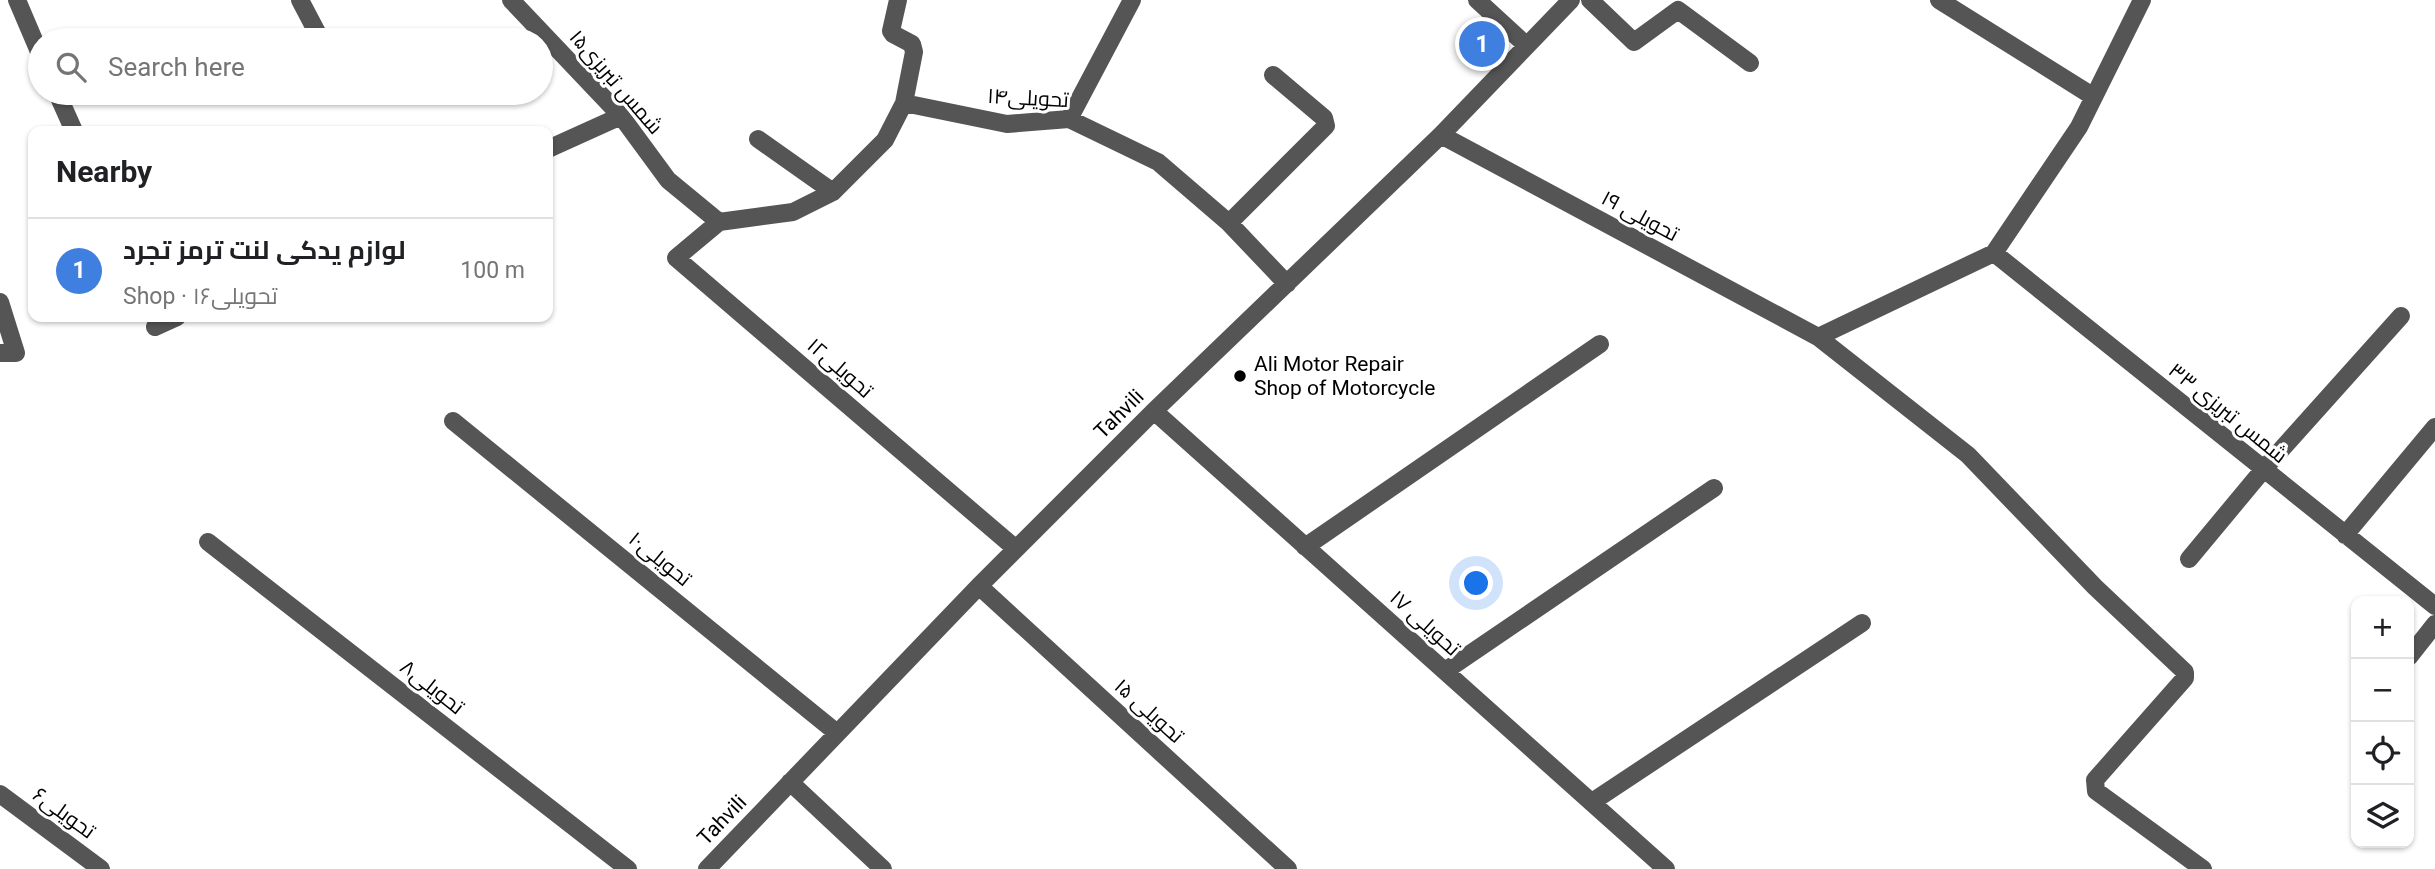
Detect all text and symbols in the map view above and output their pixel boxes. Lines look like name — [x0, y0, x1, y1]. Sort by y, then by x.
pin: 1 — [1459, 18, 1505, 70]
street label: شمس تبریزی۱۵ — [564, 25, 668, 139]
search box — [28, 28, 553, 105]
icon: search — [52, 48, 90, 86]
text: Search here — [108, 52, 245, 82]
street label: تحویلی۱۴ — [987, 84, 1070, 113]
text: Nearby — [56, 154, 152, 189]
street label: تحویلی ۱۹ — [1597, 186, 1683, 247]
text: لوازم یدکی لنت ترمز تجرد — [123, 235, 406, 265]
text: 1 — [72, 257, 86, 284]
text: 100 m — [460, 257, 525, 284]
text: Shop · تحویلی۱۶ — [123, 283, 278, 310]
street label: تحویلی۱۲ — [802, 333, 878, 404]
place label: Ali Motor Repair Shop of Motorcycle — [1254, 352, 1435, 400]
street label: شمس تبریزی ۳۳ — [2163, 358, 2292, 469]
marker: Ali Motor Repair Shop of Motorcycle — [1232, 368, 1248, 384]
street label: Tahvili — [1089, 384, 1149, 444]
street label: تحویلی۱۰ — [624, 527, 696, 592]
your location — [1459, 566, 1493, 600]
street label: تحویلی ۱۷ — [1384, 585, 1465, 662]
map controls — [2351, 596, 2414, 848]
button: + — [2351, 596, 2414, 659]
street label: تحویلی۸ — [395, 655, 469, 720]
button: − — [2351, 659, 2414, 722]
street label: تحویلی ۱۵ — [1109, 674, 1189, 749]
button: locate — [2351, 722, 2414, 785]
street label: تحویلی۶ — [28, 782, 100, 845]
button: layers — [2351, 785, 2414, 848]
street label: Tahvili — [693, 790, 751, 850]

